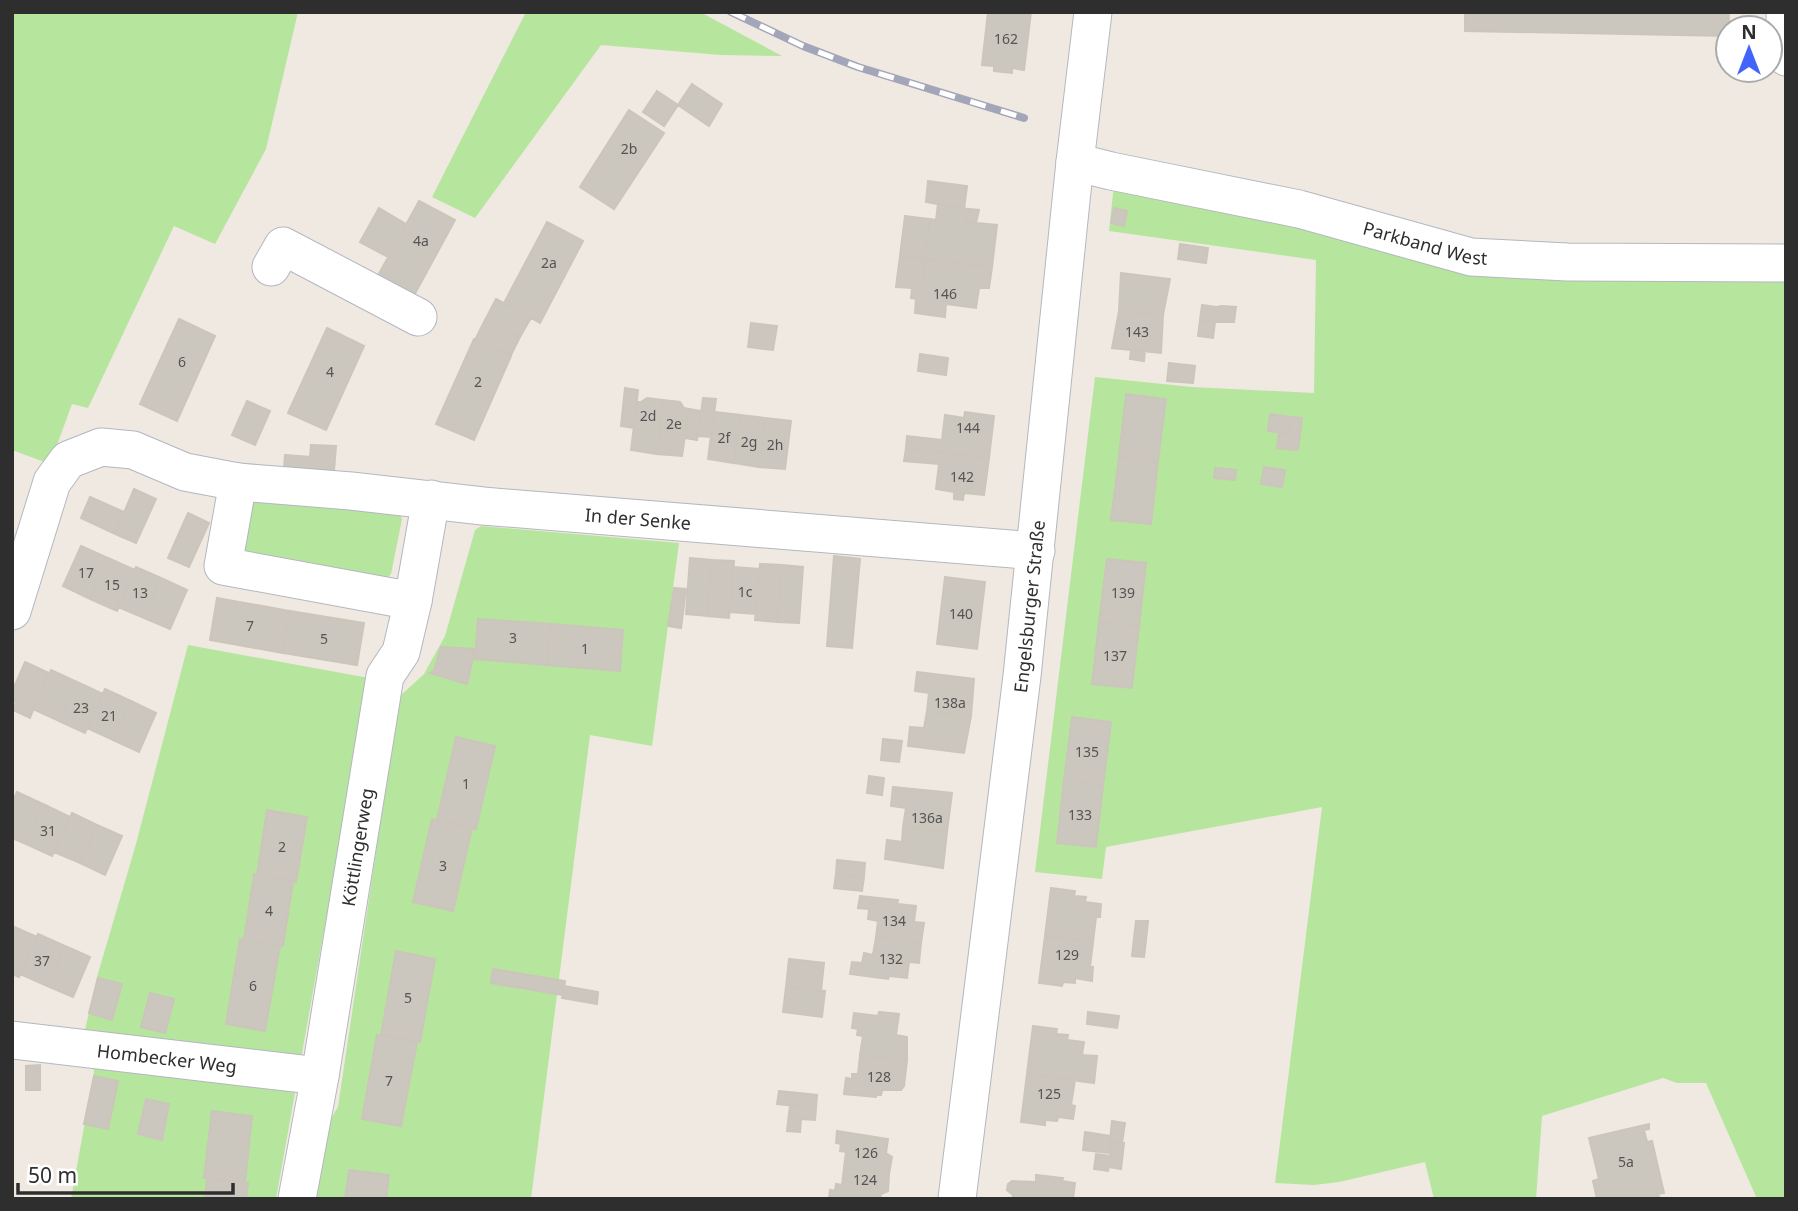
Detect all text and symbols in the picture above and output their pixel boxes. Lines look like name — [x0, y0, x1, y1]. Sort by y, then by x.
north arrow — [1714, 14, 1784, 84]
text: N — [1741, 19, 1757, 45]
house number: 162 — [994, 29, 1018, 48]
house number: 2b — [621, 139, 637, 158]
street label: Parkband West — [1360, 216, 1489, 270]
house number: 4a — [413, 231, 429, 250]
house number: 2a — [541, 253, 557, 272]
house number: 146 — [933, 284, 957, 303]
house number: 143 — [1125, 322, 1149, 341]
house number: 6 — [178, 352, 186, 371]
house number: 4 — [326, 362, 334, 381]
house number: 2 — [474, 372, 482, 391]
house number: 2d — [640, 406, 656, 425]
house number: 2e — [666, 414, 682, 433]
house number: 144 — [956, 418, 980, 437]
house number: 2f — [718, 428, 732, 447]
house number: 2g — [741, 432, 757, 451]
house number: 2h — [767, 435, 783, 454]
house number: 142 — [950, 467, 974, 486]
street label: In der Senke — [584, 502, 692, 535]
street label: Engelsburger Straße — [1008, 519, 1050, 694]
house number: 17 — [78, 563, 94, 582]
house number: 15 — [104, 575, 120, 594]
house number: 1c — [738, 582, 753, 601]
house number: 13 — [132, 583, 148, 602]
house number: 139 — [1111, 583, 1135, 602]
house number: 140 — [949, 604, 973, 623]
house number: 7 — [246, 616, 254, 635]
house number: 3 — [509, 628, 517, 647]
house number: 5 — [320, 629, 328, 648]
house number: 1 — [581, 639, 589, 658]
house number: 137 — [1103, 646, 1127, 665]
house number: 138a — [934, 693, 966, 712]
house number: 23 — [73, 698, 89, 717]
house number: 21 — [101, 706, 117, 725]
house number: 135 — [1075, 742, 1099, 761]
house number: 1 — [462, 774, 470, 793]
street label: Köttlingerweg — [336, 786, 379, 908]
house number: 133 — [1068, 805, 1092, 824]
house number: 136a — [911, 808, 943, 827]
house number: 31 — [40, 821, 56, 840]
house number: 2 — [278, 837, 286, 856]
house number: 3 — [439, 856, 447, 875]
house number: 4 — [265, 901, 273, 920]
house number: 134 — [882, 911, 906, 930]
house number: 129 — [1055, 945, 1079, 964]
house number: 132 — [879, 949, 903, 968]
house number: 37 — [34, 951, 50, 970]
house number: 6 — [249, 976, 257, 995]
house number: 5 — [404, 988, 412, 1007]
street label: Hombecker Weg — [96, 1038, 238, 1078]
house number: 128 — [867, 1067, 891, 1086]
house number: 7 — [385, 1071, 393, 1090]
house number: 125 — [1037, 1084, 1061, 1103]
house number: 126 — [854, 1143, 878, 1162]
scale bar — [18, 1152, 233, 1196]
house number: 5a — [1618, 1152, 1634, 1171]
text: 50 m — [28, 1161, 77, 1189]
house number: 124 — [853, 1170, 877, 1189]

